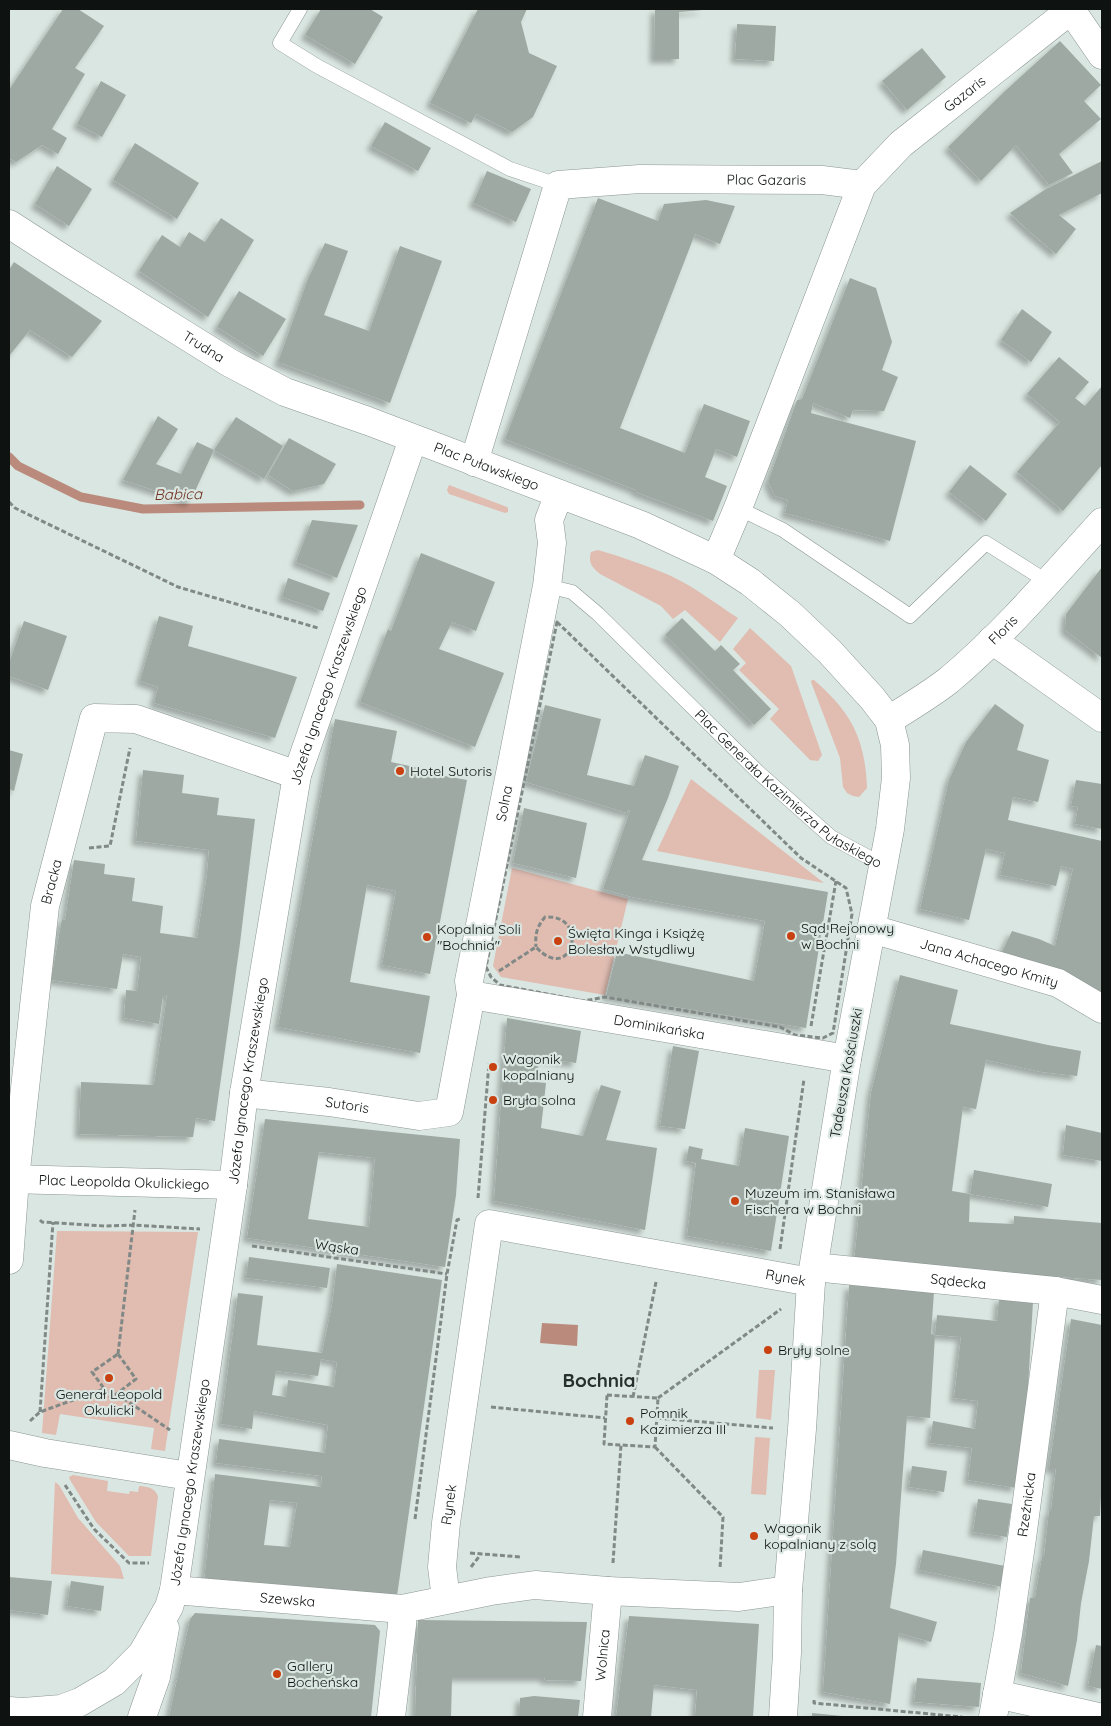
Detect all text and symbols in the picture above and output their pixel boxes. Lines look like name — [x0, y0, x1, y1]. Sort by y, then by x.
street label: Gazaris — [940, 72, 989, 116]
street label: Plac Gazaris — [726, 170, 806, 189]
street label: Trudna — [179, 327, 228, 366]
street label: Plac Puławskiego — [431, 438, 542, 494]
water label: Babica — [154, 484, 203, 504]
street label: Józefa Ignacego Kraszewskiego — [286, 584, 370, 787]
street label: Floris — [985, 611, 1022, 648]
street label: Plac Generała Kazimierza Pułaskiego — [691, 706, 885, 872]
place label: Hotel Sutoris — [410, 762, 492, 780]
marker: Hotel Sutoris — [394, 765, 406, 777]
street label: Solna — [492, 784, 516, 823]
street label: Bracka — [37, 857, 66, 906]
place label: Sąd Rejonowy w Bochni — [801, 919, 894, 953]
place label: Kopalnia Soli "Bochnia" — [437, 920, 521, 954]
place label: Święta Kinga i Książę Bolesław Wstydliwy — [568, 924, 705, 958]
marker: Sąd Rejonowy w Bochni — [785, 930, 797, 942]
marker: Kopalnia Soli "Bochnia" — [421, 931, 433, 943]
street label: Jana Achacego Kmity — [918, 934, 1061, 992]
marker: Święta Kinga i Książę Bolesław Wstydliwy — [552, 935, 564, 947]
street label: Józefa Ignacego Kraszewskiego — [224, 976, 272, 1185]
street label: Tadeusza Kościuszki — [826, 1007, 866, 1139]
street label: Dominikańska — [612, 1010, 706, 1044]
place label: Wagonik kopalniany — [503, 1050, 574, 1084]
marker: Wagonik kopalniany — [487, 1061, 499, 1073]
place label: Bryła solna — [503, 1091, 576, 1109]
street label: Sutoris — [324, 1093, 370, 1117]
marker: Bryła solna — [487, 1094, 499, 1106]
street label: Plac Leopolda Okulickiego — [38, 1171, 210, 1193]
place label: Muzeum im. Stanisława Fischera w Bochni — [745, 1184, 895, 1218]
marker: Muzeum im. Stanisława Fischera w Bochni — [729, 1195, 741, 1207]
street label: Wąska — [314, 1235, 360, 1259]
street label: Rynek — [764, 1265, 807, 1290]
street label: Sądecka — [930, 1270, 987, 1293]
place label: Bryły solne — [778, 1341, 850, 1359]
marker: Bryły solne — [762, 1344, 774, 1356]
district label: Bochnia — [562, 1368, 636, 1392]
marker: Generał Leopold Okulicki — [103, 1372, 115, 1384]
street label: Józefa Ignacego Kraszewskiego — [166, 1378, 214, 1587]
place label: Generał Leopold Okulicki — [56, 1385, 162, 1419]
place label: Pomnik Kazimierza III — [640, 1404, 726, 1438]
marker: Pomnik Kazimierza III — [624, 1415, 636, 1427]
street label: Rzeźnicka — [1013, 1471, 1040, 1538]
street label: Rynek — [437, 1483, 460, 1526]
place label: Wagonik kopalniany z solą — [764, 1519, 876, 1553]
marker: Wagonik kopalniany z solą — [748, 1530, 760, 1542]
street label: Szewska — [259, 1588, 316, 1611]
street label: Wolnica — [591, 1629, 614, 1682]
place label: Gallery Bocheńska — [287, 1657, 358, 1691]
marker: Gallery Bocheńska — [271, 1668, 283, 1680]

